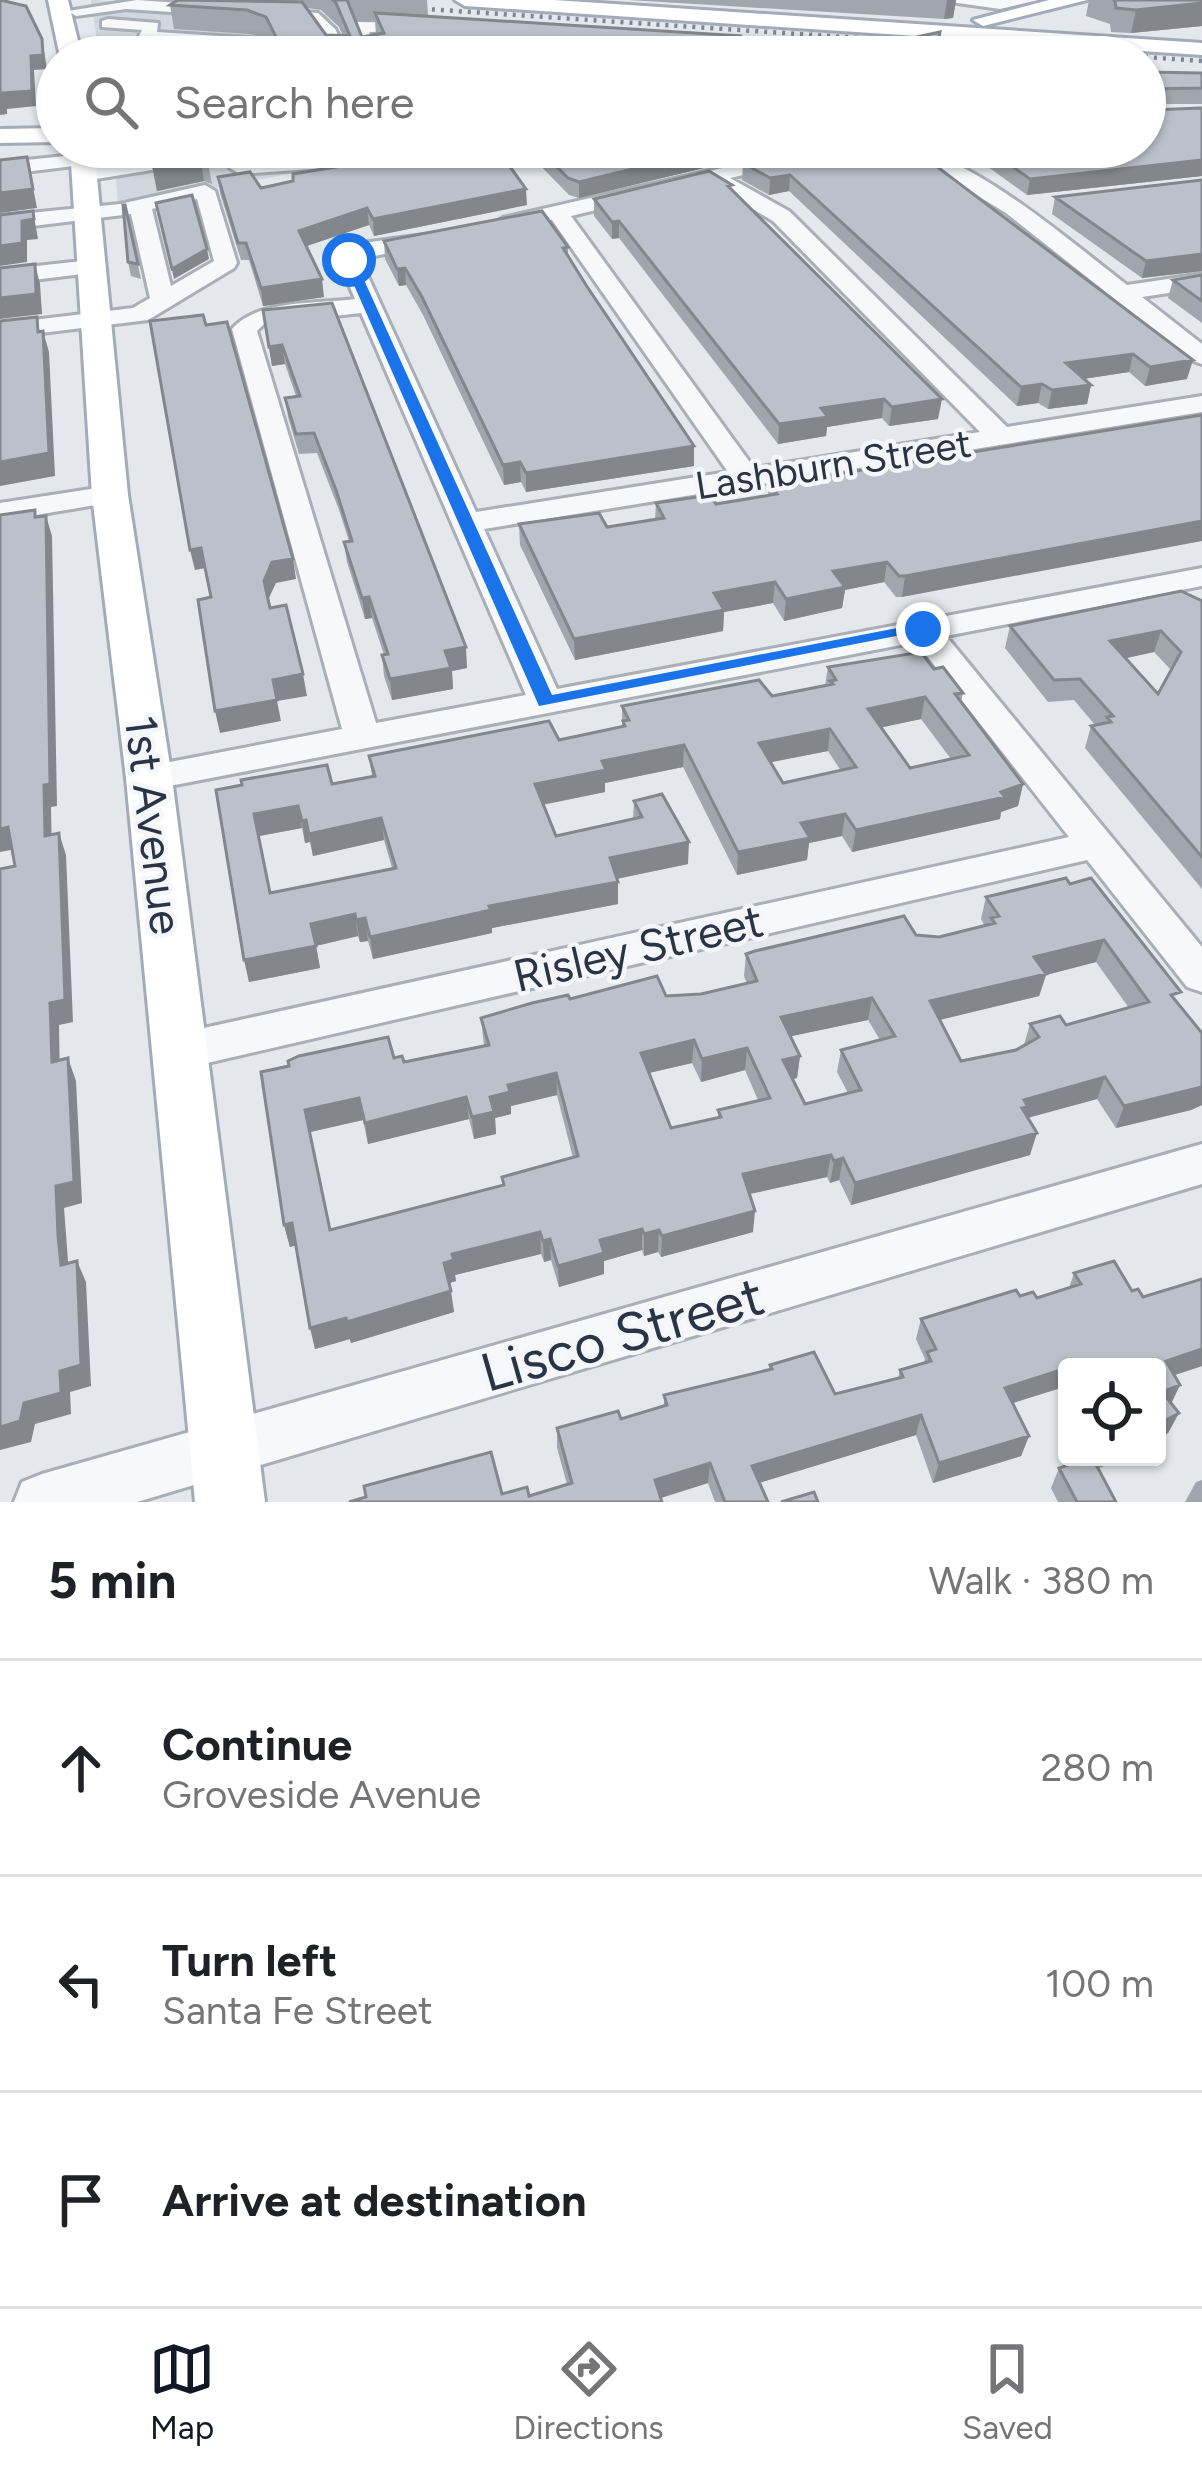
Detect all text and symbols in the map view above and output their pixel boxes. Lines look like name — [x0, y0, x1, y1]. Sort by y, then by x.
search box — [36, 36, 1166, 168]
icon: search — [78, 69, 144, 135]
text: Search here — [174, 75, 414, 129]
route start — [322, 233, 376, 287]
street label: Lashburn Street — [692, 419, 974, 509]
route end — [896, 602, 950, 656]
street label: 1st Avenue — [114, 713, 194, 937]
street label: Risley Street — [508, 893, 768, 1003]
street label: Lisco Street — [473, 1263, 771, 1406]
map controls — [1058, 1358, 1166, 1466]
button: locate — [1058, 1358, 1166, 1466]
text: 5 min — [48, 1550, 177, 1611]
text: Walk · 380 m — [929, 1557, 1154, 1604]
text: Continue — [162, 1717, 352, 1771]
icon: ahead — [48, 1735, 114, 1801]
text: 280 m — [1040, 1744, 1154, 1791]
text: Groveside Avenue — [162, 1771, 481, 1818]
text: Turn left — [162, 1933, 337, 1987]
icon: left — [48, 1951, 114, 2017]
text: 100 m — [1045, 1960, 1154, 2007]
text: Santa Fe Street — [162, 1987, 433, 2034]
icon: arrive — [48, 2167, 114, 2233]
text: Arrive at destination — [162, 2173, 586, 2227]
tab: Map — [149, 2336, 215, 2447]
tab: Directions — [513, 2336, 664, 2447]
tab: Saved — [962, 2336, 1053, 2447]

